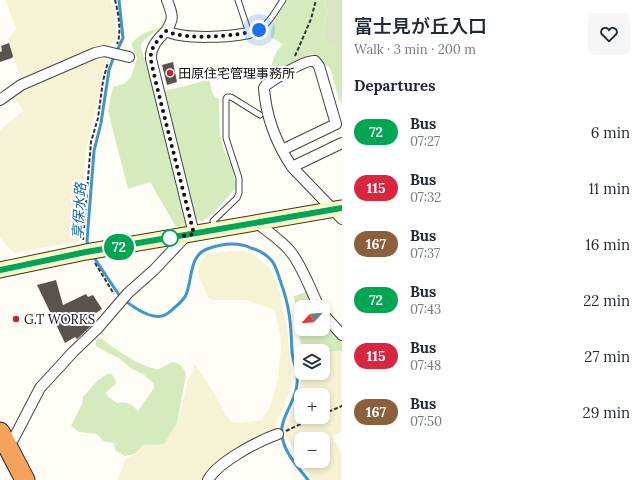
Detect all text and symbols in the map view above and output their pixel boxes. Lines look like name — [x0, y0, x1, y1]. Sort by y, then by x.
button: heart — [588, 13, 630, 55]
text: 富士見が丘入口 — [354, 14, 487, 38]
your location — [249, 20, 269, 40]
text: Walk · 3 min · 200 m — [354, 41, 476, 58]
place label: 田原住宅管理事務所 — [178, 65, 295, 82]
marker: 田原住宅管理事務所 — [165, 68, 175, 78]
text: Departures — [354, 76, 435, 95]
text: Bus — [410, 114, 436, 133]
text: 72 — [369, 123, 383, 141]
text: 6 min — [591, 123, 630, 142]
text: 07:27 — [410, 133, 440, 150]
text: Bus — [410, 170, 436, 189]
text: 115 — [367, 179, 385, 197]
text: 11 min — [588, 179, 630, 198]
water label: 享保水路 — [69, 182, 90, 239]
text: 07:32 — [410, 189, 441, 206]
text: Bus — [410, 226, 436, 245]
unlabelled marker — [161, 229, 179, 247]
line badge: 72 — [101, 234, 137, 260]
text: 167 — [366, 235, 386, 253]
text: 16 min — [585, 235, 630, 254]
text: 72 — [112, 238, 126, 256]
text: 07:37 — [410, 245, 440, 262]
text: Bus — [410, 282, 436, 301]
text: 72 — [369, 291, 383, 309]
text: 22 min — [583, 291, 630, 310]
north arrow — [294, 300, 330, 336]
map controls — [294, 300, 330, 468]
text: 07:43 — [410, 301, 441, 318]
place label: G.T WORKS — [24, 311, 95, 328]
marker: G.T WORKS — [11, 314, 21, 324]
text: Bus — [410, 338, 436, 357]
button: layers — [294, 344, 330, 380]
text: 115 — [367, 347, 385, 365]
text: 27 min — [584, 347, 630, 366]
text: 07:48 — [410, 357, 441, 374]
button: + — [294, 388, 330, 424]
text: Bus — [410, 394, 436, 413]
text: 167 — [366, 403, 386, 421]
text: 29 min — [583, 403, 630, 422]
text: 07:50 — [410, 413, 442, 430]
button: − — [294, 432, 330, 468]

